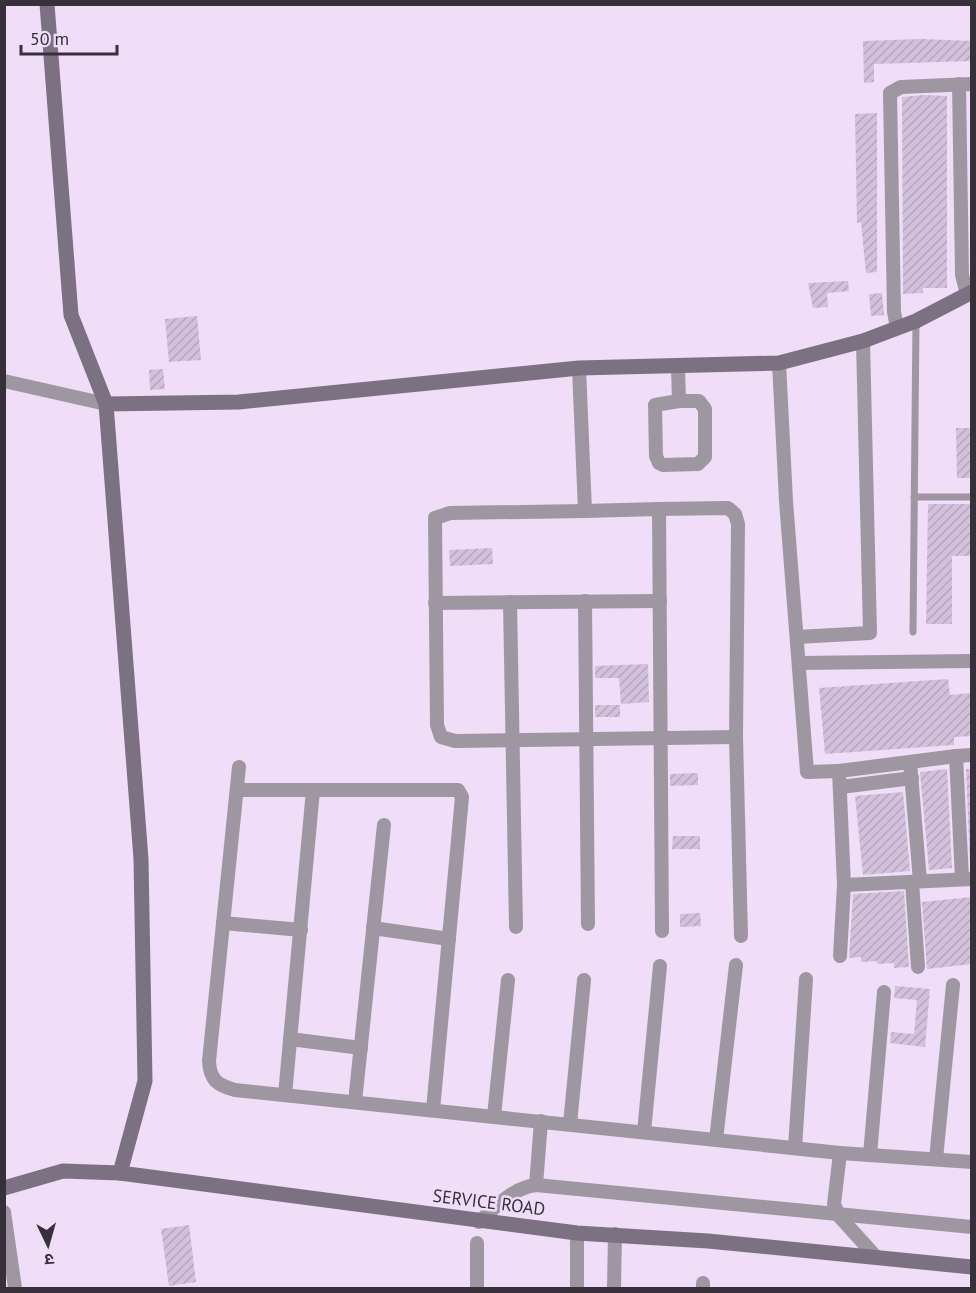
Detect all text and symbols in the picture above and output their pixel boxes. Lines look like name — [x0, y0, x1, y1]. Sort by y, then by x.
scale bar — [21, 18, 117, 56]
text: 50 m — [30, 27, 69, 50]
street label: SERVICE ROAD — [431, 1184, 547, 1220]
north arrow — [18, 1215, 78, 1275]
text: उ — [43, 1250, 55, 1270]

